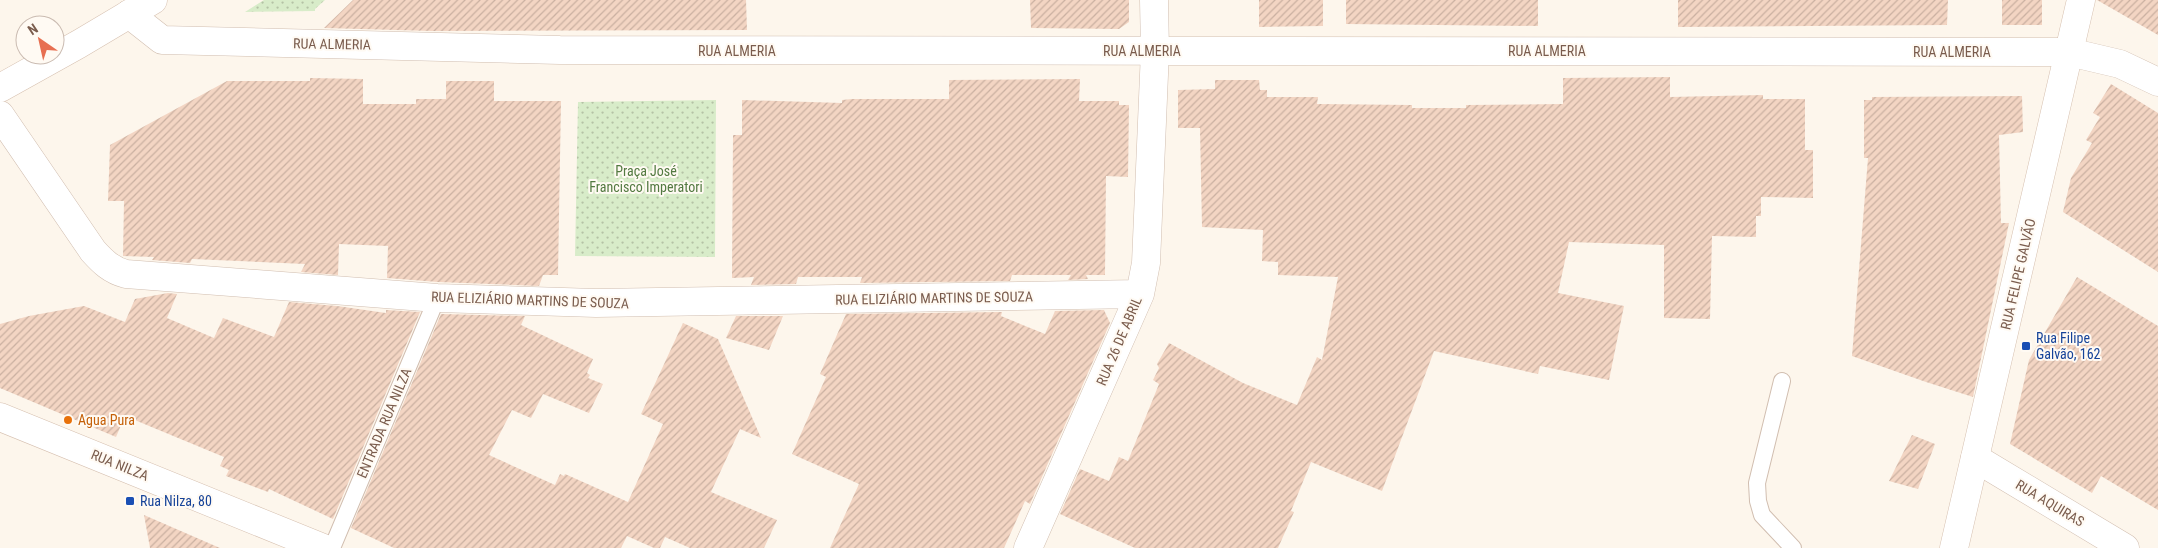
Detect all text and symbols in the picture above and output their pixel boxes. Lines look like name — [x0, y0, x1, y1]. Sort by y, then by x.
north arrow — [15, 15, 65, 65]
text: N — [25, 20, 41, 38]
street label: RUA ALMERIA — [293, 35, 371, 53]
street label: RUA ALMERIA — [698, 43, 776, 59]
street label: RUA ALMERIA — [1103, 43, 1181, 59]
street label: RUA ALMERIA — [1508, 43, 1586, 59]
street label: RUA ALMERIA — [1913, 44, 1991, 60]
park label: Praça José Francisco Imperatori — [589, 163, 703, 195]
street label: RUA FELIPE GALVÃO — [1996, 217, 2039, 331]
street label: RUA ELIZIÁRIO MARTINS DE SOUZA — [835, 287, 1033, 308]
street label: RUA ELIZIÁRIO MARTINS DE SOUZA — [431, 288, 629, 311]
street label: RUA 26 DE ABRIL — [1093, 294, 1145, 388]
place label: Rua Filipe Galvão, 162 — [2036, 330, 2101, 362]
marker: Rua Filipe Galvão, 162 — [2020, 340, 2032, 352]
street label: ENTRADA RUA NILZA — [354, 366, 414, 480]
place label: Agua Pura — [78, 412, 135, 428]
marker: Agua Pura — [62, 414, 74, 426]
street label: RUA NILZA — [89, 446, 151, 484]
street label: RUA AQUIRAS — [2013, 476, 2087, 530]
place label: Rua Nilza, 80 — [140, 493, 212, 509]
marker: Rua Nilza, 80 — [124, 495, 136, 507]

